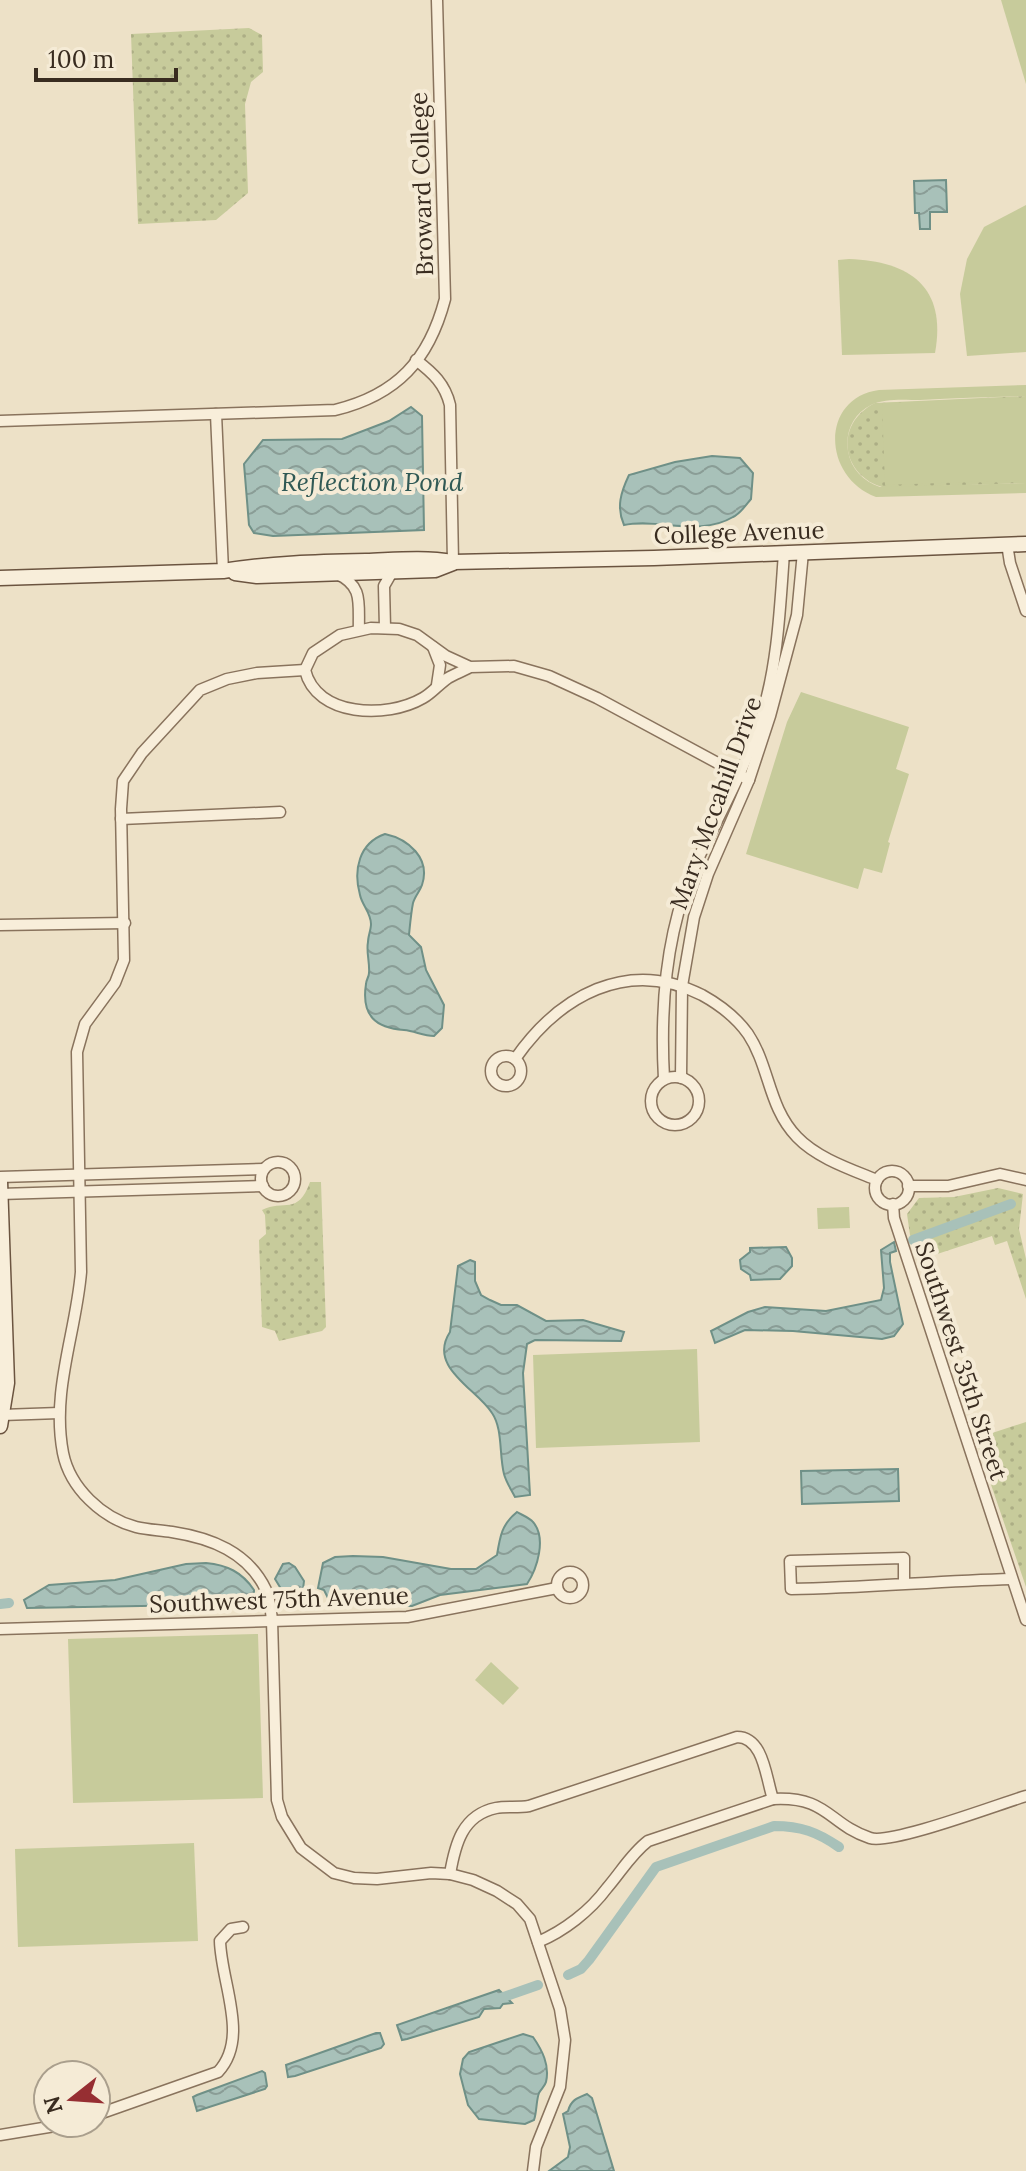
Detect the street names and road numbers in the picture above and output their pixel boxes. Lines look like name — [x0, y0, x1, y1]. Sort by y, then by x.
street label: Broward College — [403, 92, 440, 277]
street label: College Avenue — [653, 514, 825, 551]
street label: Mary Mccahill Drive — [663, 692, 768, 914]
street label: Southwest 35th Street — [908, 1238, 1015, 1485]
street label: Southwest 75th Avenue — [149, 1579, 409, 1620]

